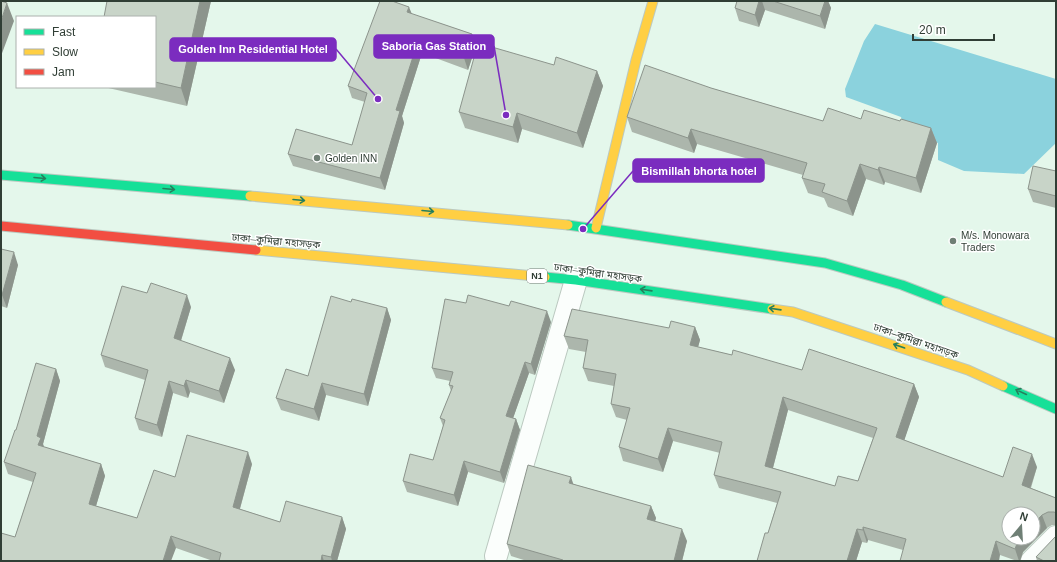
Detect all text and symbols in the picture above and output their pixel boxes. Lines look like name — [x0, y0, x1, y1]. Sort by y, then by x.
legend — [16, 16, 156, 88]
scale bar — [913, 16, 994, 42]
text: 20 m — [919, 23, 946, 37]
text: Fast — [52, 25, 76, 39]
callout: Saboria Gas Station — [374, 35, 494, 58]
callout: Golden Inn Residential Hotel — [170, 38, 336, 61]
text: Saboria Gas Station — [382, 40, 487, 52]
text: Golden Inn Residential Hotel — [178, 43, 328, 55]
text: Slow — [52, 45, 78, 59]
text: Jam — [52, 65, 75, 79]
marker: Golden INN — [312, 153, 322, 163]
place label: Golden INN — [325, 153, 377, 164]
callout: Bismillah bhorta hotel — [633, 159, 764, 182]
text: Bismillah bhorta hotel — [641, 165, 757, 177]
one-way arrow — [33, 174, 46, 182]
one-way arrow — [162, 185, 175, 192]
one-way arrow — [292, 196, 305, 203]
one-way arrow — [421, 208, 434, 215]
place label: M/s. Monowara Traders — [961, 230, 1030, 253]
street label: ঢাকা–কুমিল্লা মহাসড়ক — [230, 232, 322, 251]
marker: M/s. Monowara Traders — [948, 236, 958, 246]
street label: ঢাকা–কুমিল্লা মহাসড়ক — [552, 261, 644, 286]
road number: N1 — [527, 269, 547, 283]
one-way arrow — [640, 286, 653, 294]
one-way arrow — [769, 305, 782, 313]
street label: ঢাকা–কুমিল্লা মহাসড়ক — [871, 321, 961, 362]
one-way arrow — [893, 342, 906, 349]
one-way arrow — [1015, 388, 1027, 395]
north arrow — [1001, 506, 1041, 546]
text: N — [1018, 510, 1030, 523]

